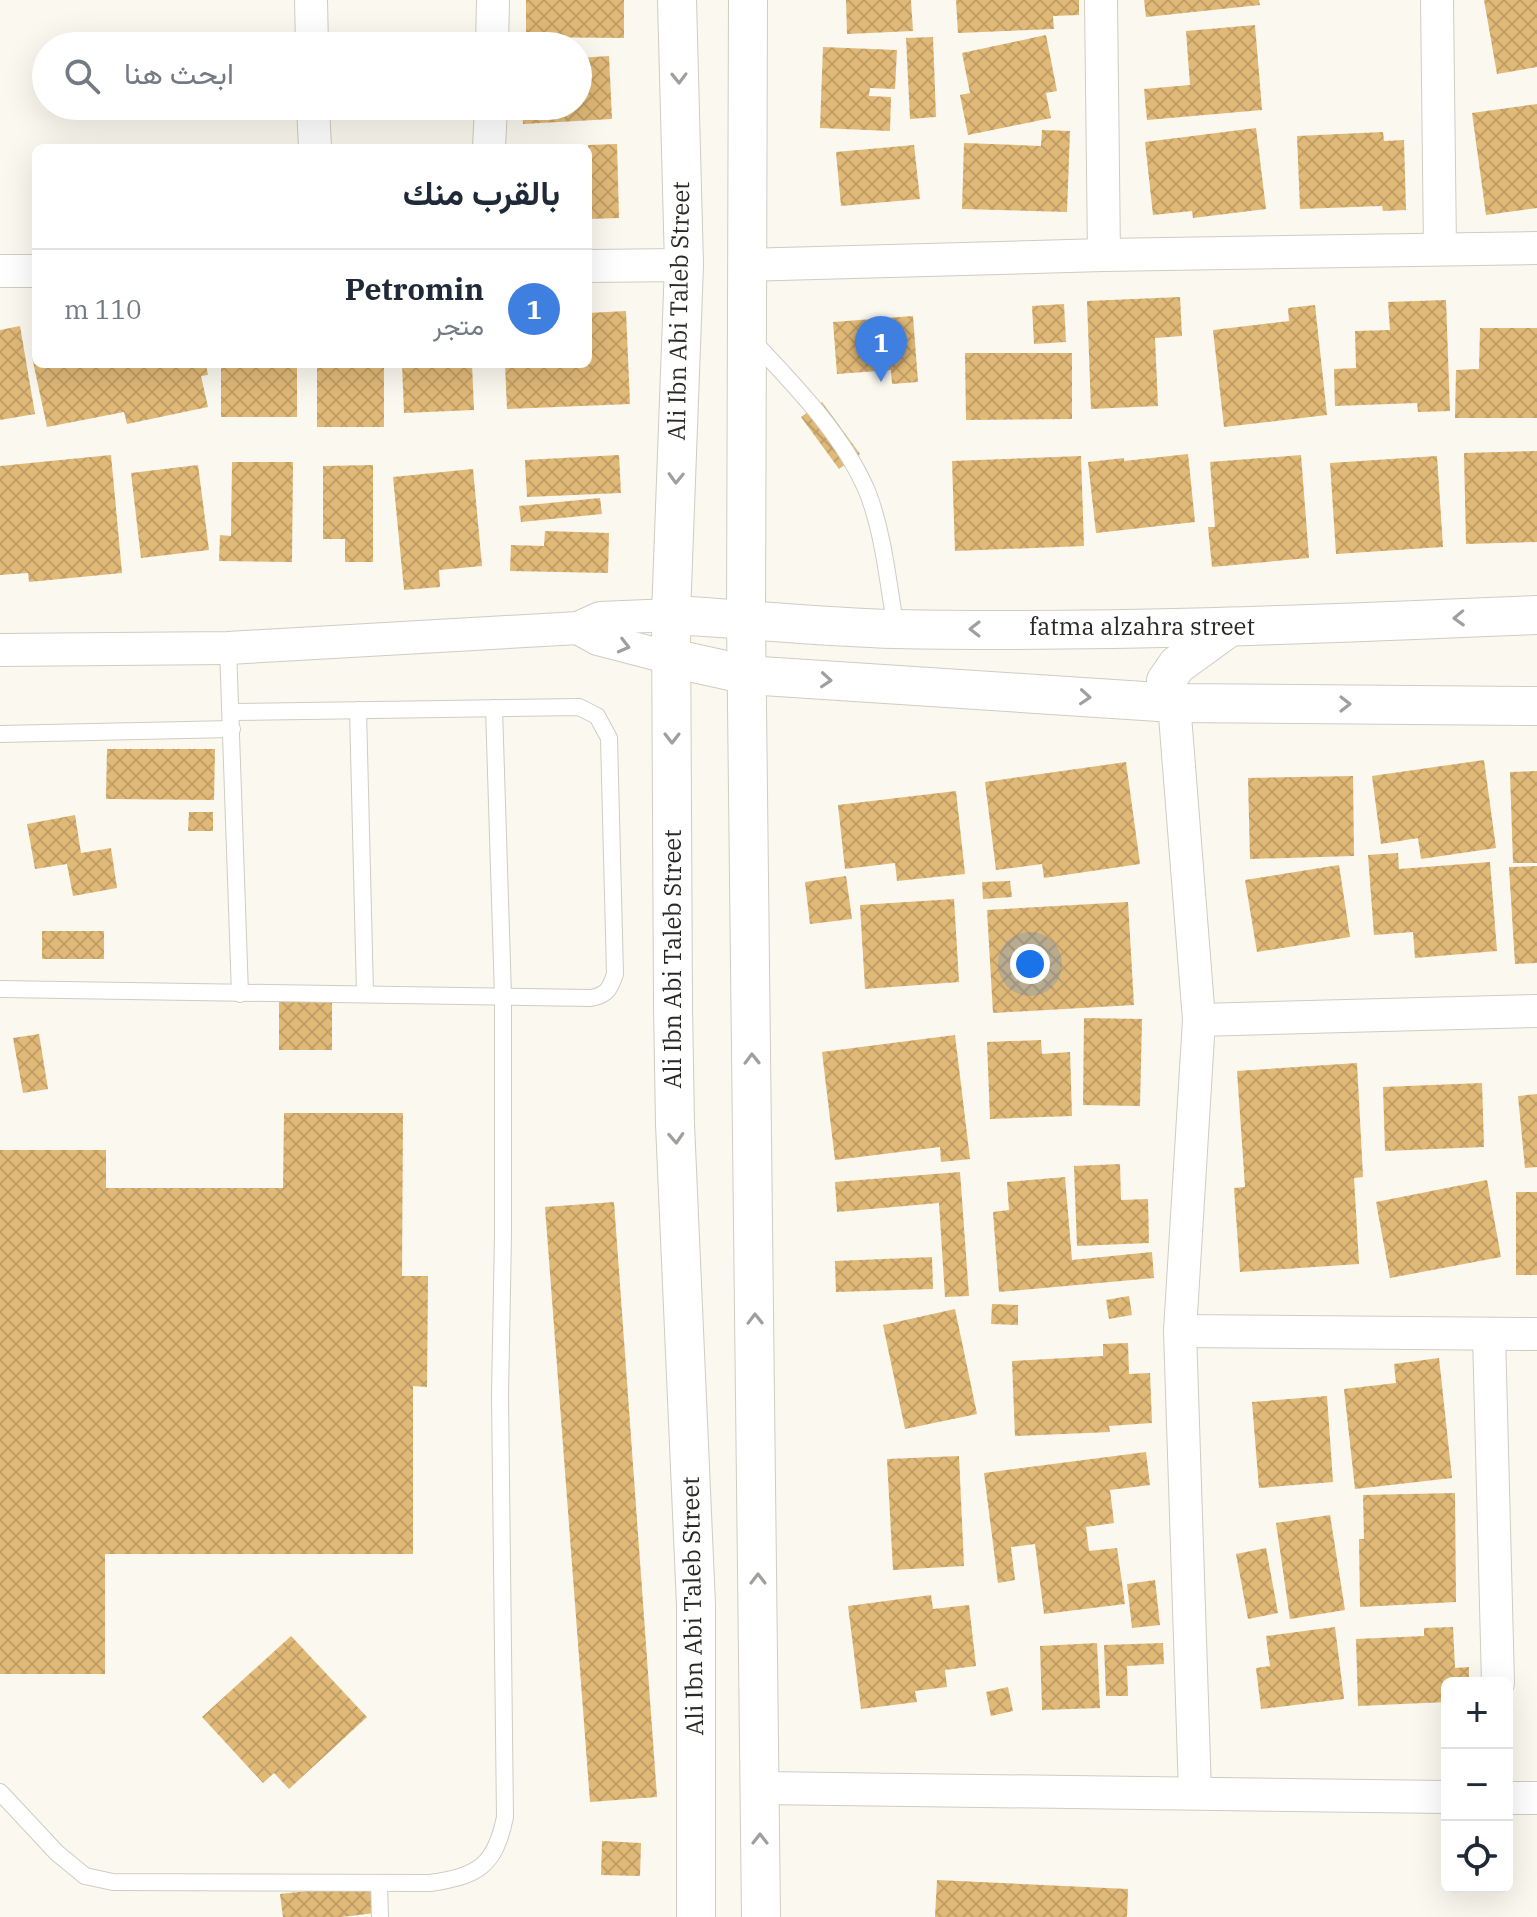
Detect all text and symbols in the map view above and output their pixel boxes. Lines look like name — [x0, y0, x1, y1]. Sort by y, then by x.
search box — [32, 32, 592, 120]
text: ابحث هنا — [124, 53, 234, 92]
icon: search — [60, 54, 104, 98]
one-way arrow — [671, 72, 688, 85]
text: بالقرب منك — [403, 170, 560, 214]
street label: Ali Ibn Abi Taleb Street — [660, 181, 696, 441]
text: Petromin — [345, 269, 484, 308]
text: 110 m — [64, 292, 142, 326]
text: 1 — [526, 292, 542, 326]
text: متجر — [433, 308, 484, 342]
pin: 1 — [855, 316, 907, 382]
one-way arrow — [668, 472, 685, 485]
street label: fatma alzahra street — [1029, 610, 1255, 642]
one-way arrow — [1452, 610, 1465, 627]
one-way arrow — [968, 620, 981, 638]
one-way arrow — [616, 636, 630, 653]
one-way arrow — [820, 671, 833, 688]
one-way arrow — [1079, 688, 1092, 705]
one-way arrow — [1339, 695, 1352, 713]
one-way arrow — [663, 732, 681, 745]
street label: Ali Ibn Abi Taleb Street — [656, 829, 688, 1089]
your location — [1010, 944, 1050, 984]
one-way arrow — [743, 1052, 761, 1065]
one-way arrow — [667, 1132, 684, 1145]
one-way arrow — [746, 1312, 764, 1325]
street label: Ali Ibn Abi Taleb Street — [674, 1476, 710, 1736]
one-way arrow — [749, 1572, 767, 1585]
map controls — [1441, 1677, 1513, 1893]
button: + — [1441, 1677, 1513, 1749]
button: − — [1441, 1749, 1513, 1821]
button: locate — [1441, 1821, 1513, 1893]
one-way arrow — [751, 1832, 769, 1845]

